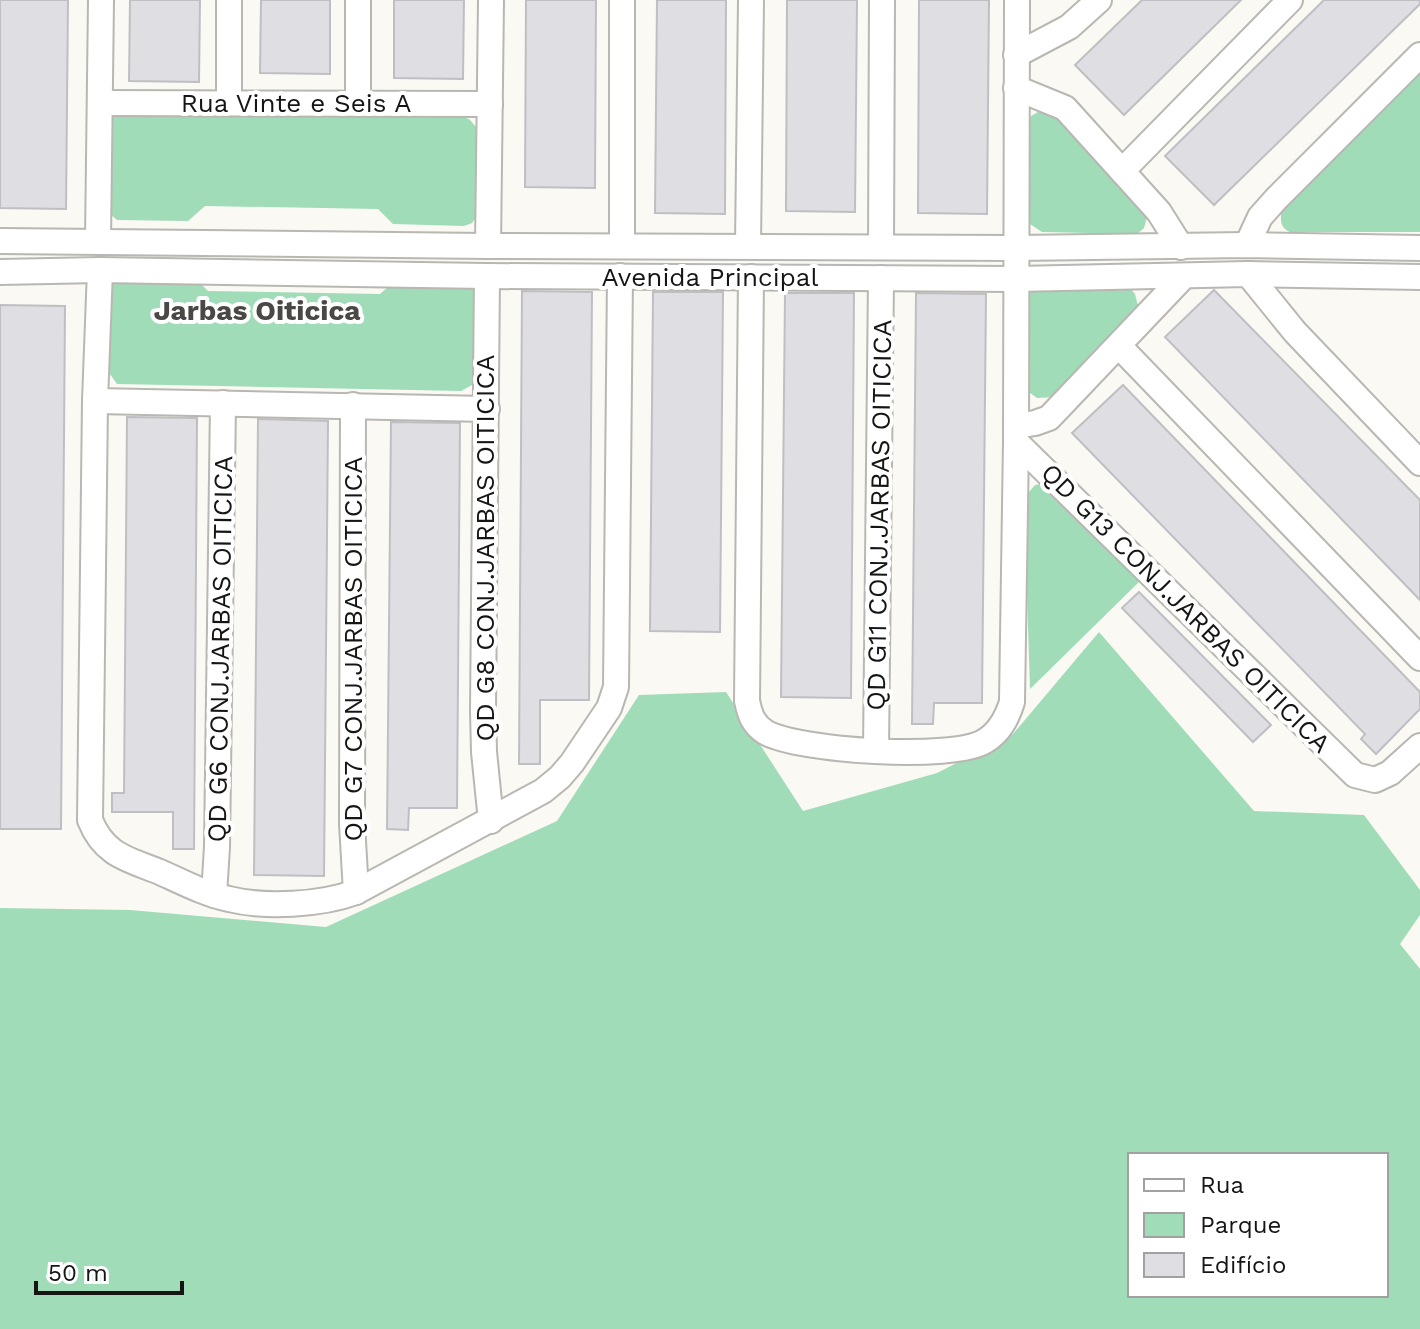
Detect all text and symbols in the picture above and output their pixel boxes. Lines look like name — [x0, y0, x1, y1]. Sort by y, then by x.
street label: Rua Vinte e Seis A — [181, 88, 411, 118]
street label: Avenida Principal — [601, 262, 819, 292]
district label: Jarbas Oiticica — [153, 294, 361, 327]
street label: QD G11 CONJ.JARBAS OITICICA — [861, 319, 897, 711]
street label: QD G8 CONJ.JARBAS OITICICA — [470, 354, 500, 742]
street label: QD G6 CONJ.JARBAS OITICICA — [202, 455, 238, 843]
street label: QD G7 CONJ.JARBAS OITICICA — [338, 457, 368, 841]
street label: QD G13 CONJ.JARBAS OITICICA — [1035, 457, 1337, 759]
legend — [1128, 1153, 1388, 1297]
text: Rua — [1200, 1171, 1244, 1199]
text: Parque — [1200, 1211, 1281, 1239]
scale bar — [36, 1245, 182, 1295]
text: Edifício — [1200, 1251, 1286, 1279]
text: 50 m — [48, 1259, 108, 1287]

